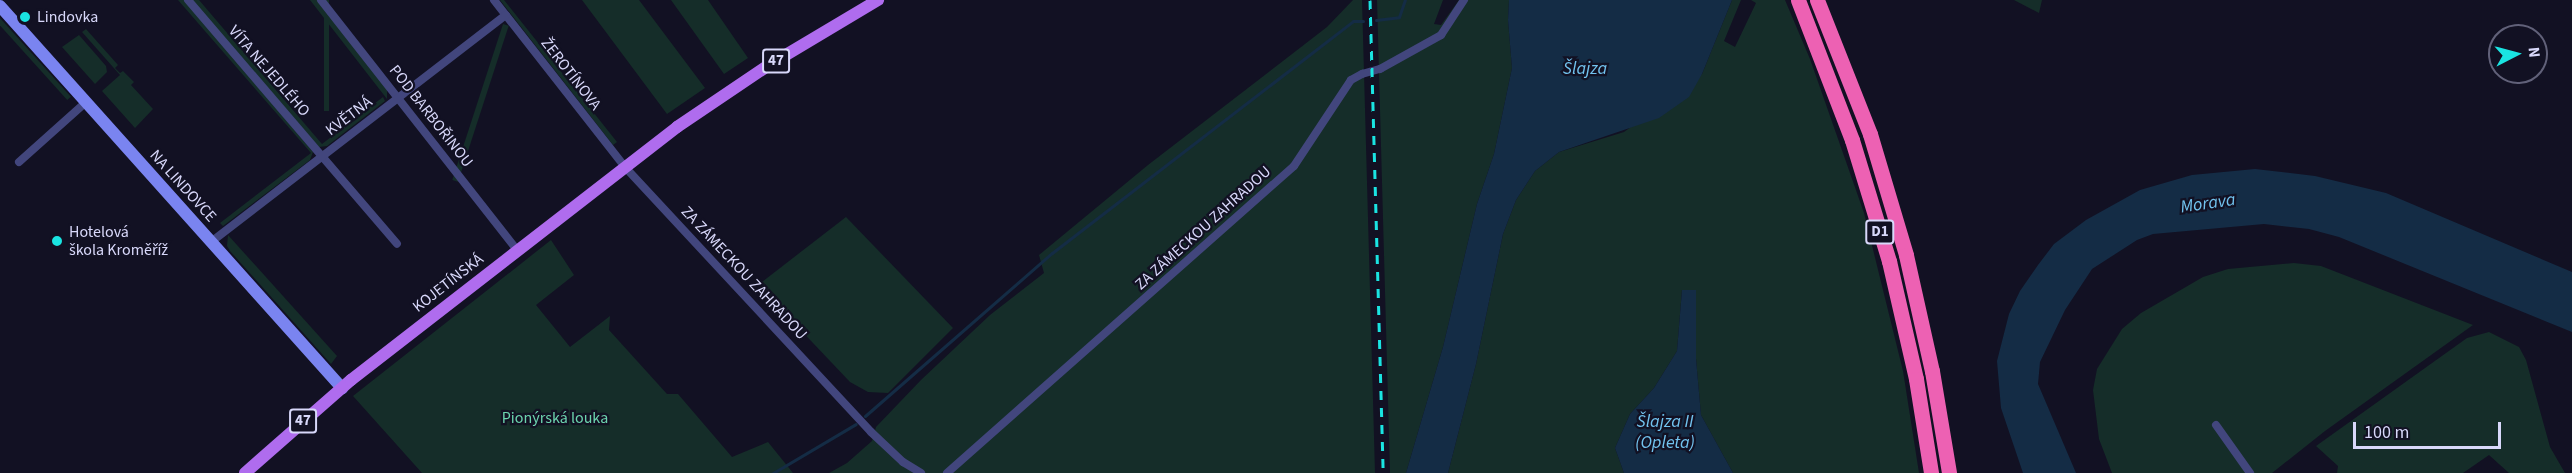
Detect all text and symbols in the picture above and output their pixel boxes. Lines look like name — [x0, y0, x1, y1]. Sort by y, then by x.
place label: Lindovka — [37, 7, 98, 27]
marker: Lindovka — [18, 10, 32, 24]
street label: VÍTA NEJEDLÉHO — [224, 22, 314, 120]
north arrow — [2488, 24, 2548, 84]
street label: ŽEROTÍNOVA — [537, 34, 605, 114]
text: N — [2522, 46, 2545, 59]
road number: 47 — [761, 49, 791, 73]
water label: Šlajza — [1563, 58, 1607, 80]
street label: POD BARBOŘINOU — [385, 61, 477, 171]
street label: KVĚTNÁ — [322, 92, 376, 140]
street label: NA LINDOVCE — [146, 146, 220, 226]
street label: ZA ZÁMECKOU ZAHRADOU — [1131, 162, 1275, 294]
water label: Morava — [2179, 189, 2237, 219]
street label: ZA ZÁMECKOU ZAHRADOU — [677, 202, 811, 344]
road number: D1 — [1865, 220, 1895, 244]
place label: Hotelová škola Kroměříž — [69, 222, 168, 260]
marker: Hotelová škola Kroměříž — [50, 234, 64, 248]
street label: KOJETÍNSKÁ — [409, 249, 487, 317]
park label: Pionýrská louka — [502, 408, 608, 428]
road number: 47 — [288, 409, 318, 433]
scale bar — [2356, 410, 2504, 448]
water label: Šlajza II (Opleta) — [1635, 412, 1695, 454]
text: 100 m — [2364, 420, 2409, 445]

